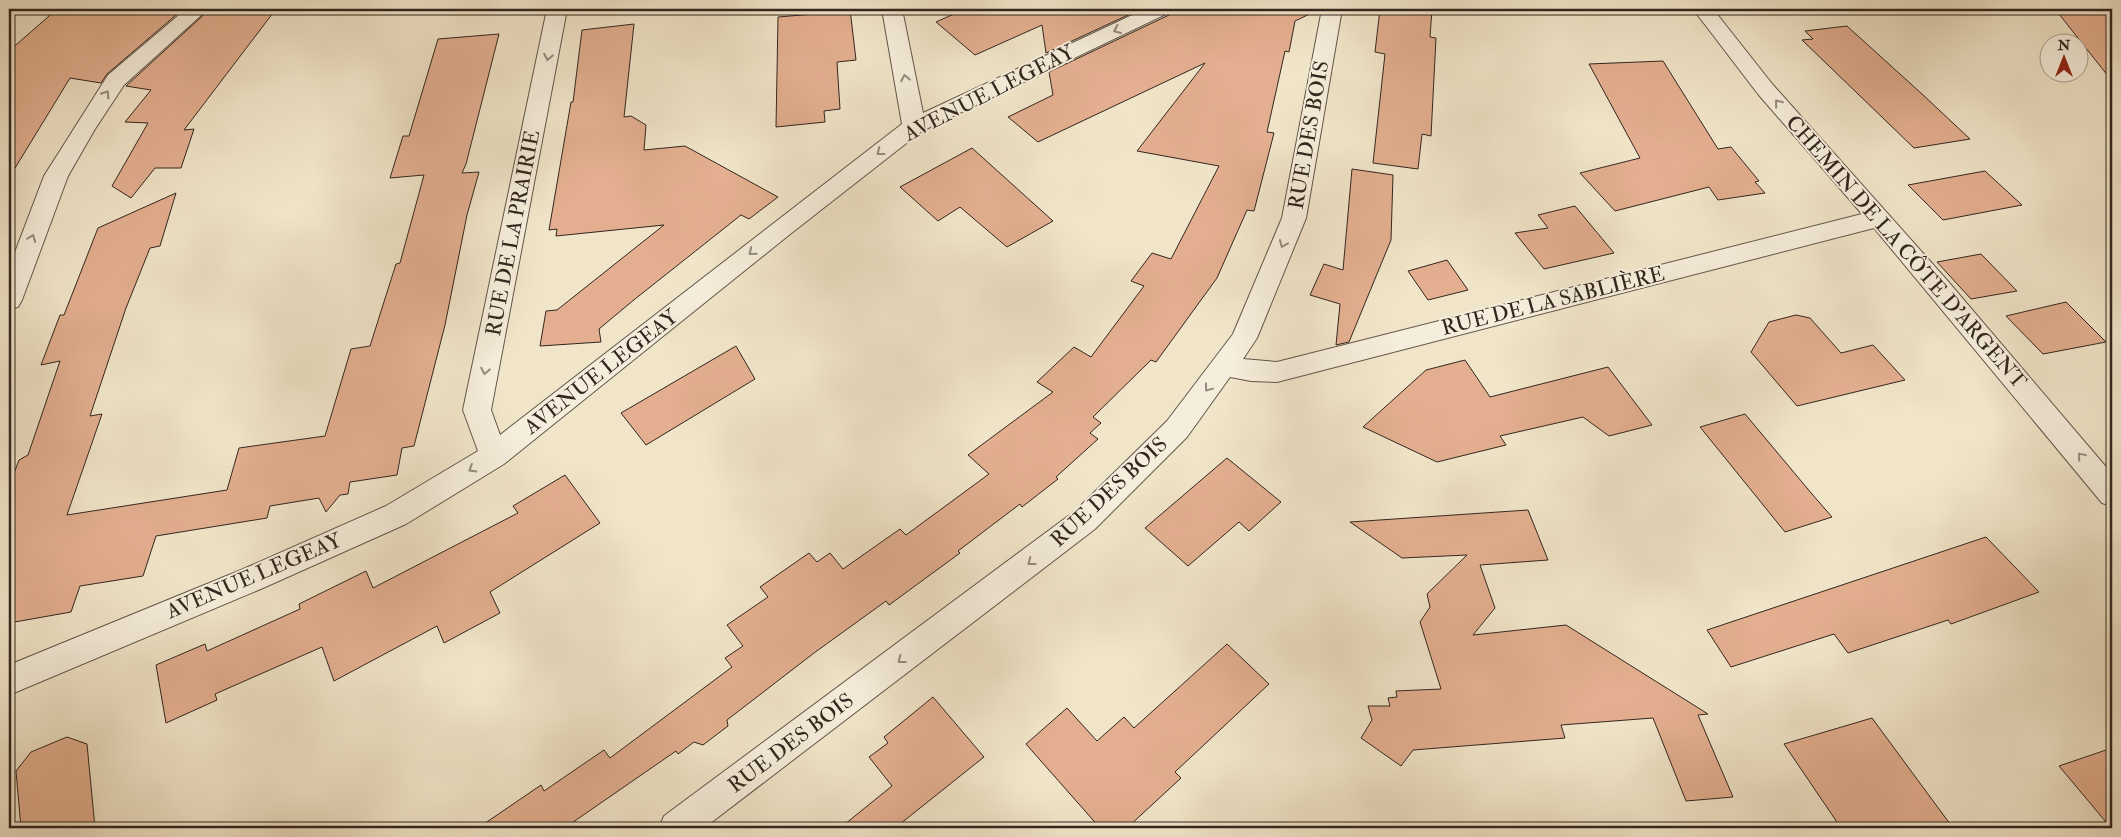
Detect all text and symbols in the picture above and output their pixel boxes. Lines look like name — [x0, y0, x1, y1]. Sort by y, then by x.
one-way arrow — [1113, 23, 1122, 34]
north arrow — [2038, 32, 2088, 82]
text: N — [2057, 37, 2071, 54]
street label: AVENUE LEGEAY — [898, 38, 1079, 148]
one-way arrow — [543, 52, 553, 61]
street label: RUE DES BOIS — [1283, 59, 1335, 211]
one-way arrow — [900, 74, 911, 82]
one-way arrow — [100, 91, 110, 100]
one-way arrow — [1774, 99, 1783, 108]
street label: CHEMIN DE LA CÔTE D'ARGENT — [1780, 110, 2033, 395]
street label: RUE DE LA PRAIRIE — [480, 128, 546, 338]
one-way arrow — [876, 146, 886, 155]
one-way arrow — [26, 234, 36, 243]
one-way arrow — [1279, 239, 1289, 248]
one-way arrow — [749, 246, 758, 254]
street label: RUE DE LA SABLIÈRE — [1439, 260, 1667, 342]
street label: AVENUE LEGEAY — [518, 303, 684, 441]
one-way arrow — [481, 366, 491, 375]
one-way arrow — [1206, 382, 1214, 391]
street label: RUE DES BOIS — [1045, 431, 1173, 553]
one-way arrow — [2077, 453, 2086, 462]
one-way arrow — [468, 463, 477, 473]
street label: AVENUE LEGEAY — [161, 527, 346, 626]
one-way arrow — [1028, 557, 1037, 565]
one-way arrow — [898, 655, 907, 663]
street label: RUE DES BOIS — [723, 687, 859, 799]

